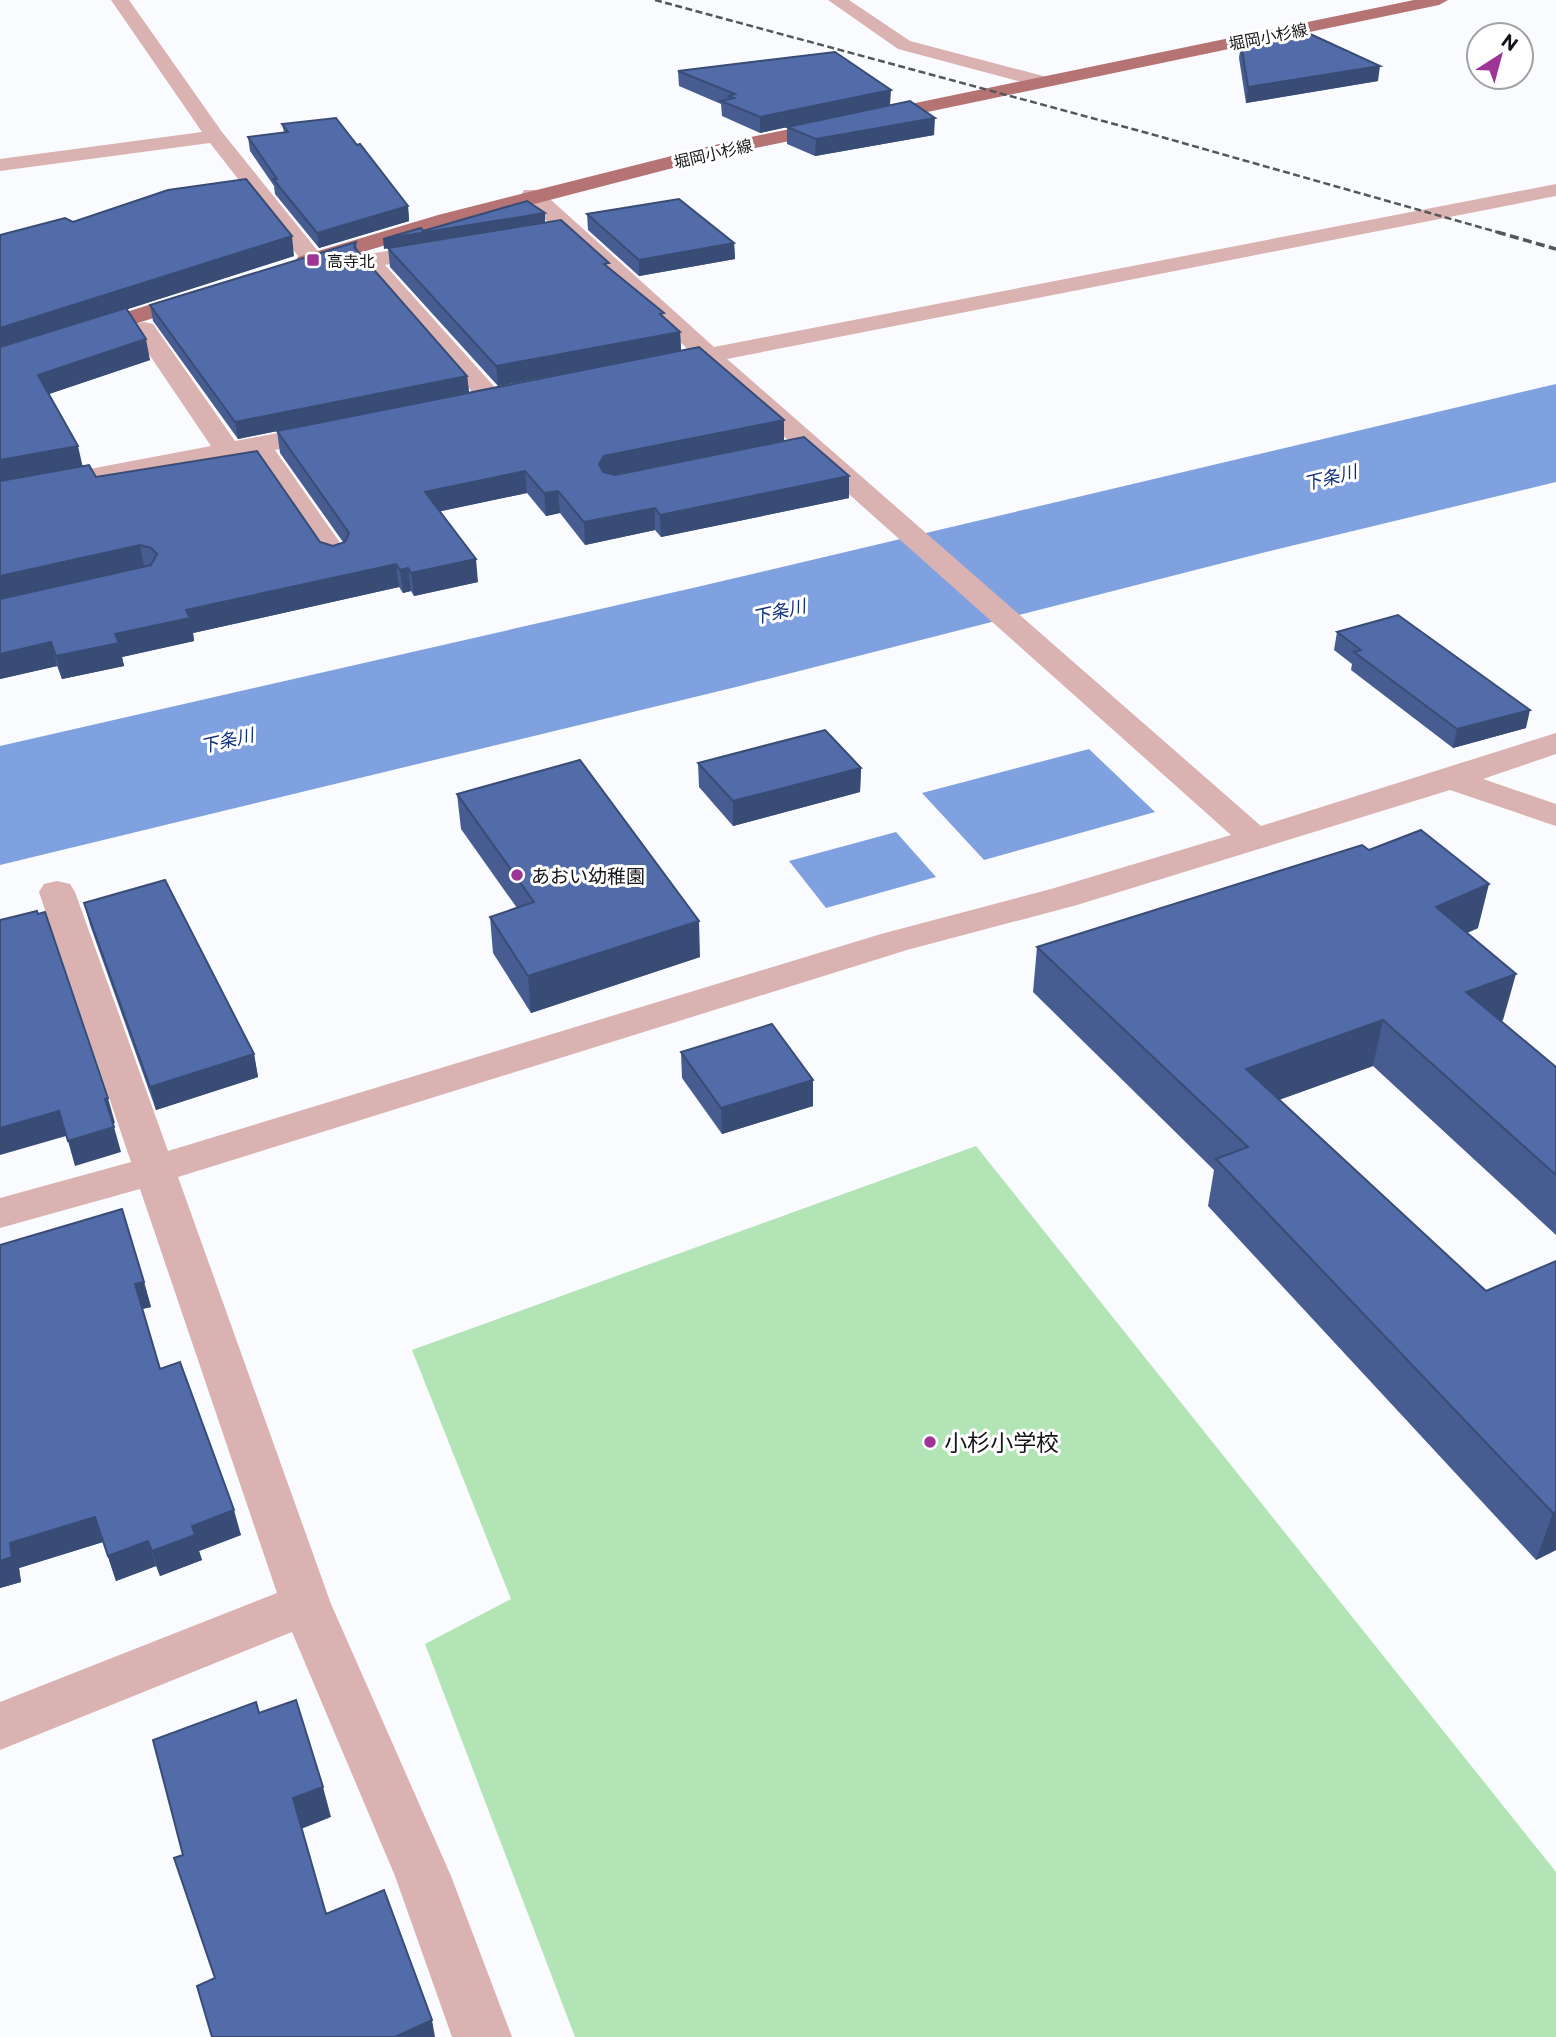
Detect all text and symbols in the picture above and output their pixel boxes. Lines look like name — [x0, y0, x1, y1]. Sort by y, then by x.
street label: 堀岡小杉線 — [1227, 19, 1309, 53]
north arrow — [1465, 21, 1535, 91]
text: N — [1498, 28, 1523, 55]
street label: 堀岡小杉線 — [672, 135, 754, 171]
place label: 高寺北 — [327, 251, 375, 270]
marker: 高寺北 — [305, 252, 321, 268]
water label: 下条川 — [1301, 459, 1361, 494]
water label: 下条川 — [750, 594, 810, 628]
water label: 下条川 — [198, 723, 258, 757]
place label: あおい幼稚園 — [531, 864, 645, 887]
marker: あおい幼稚園 — [509, 867, 525, 883]
place label: 小杉小学校 — [944, 1428, 1059, 1456]
marker: 小杉小学校 — [922, 1434, 938, 1450]

